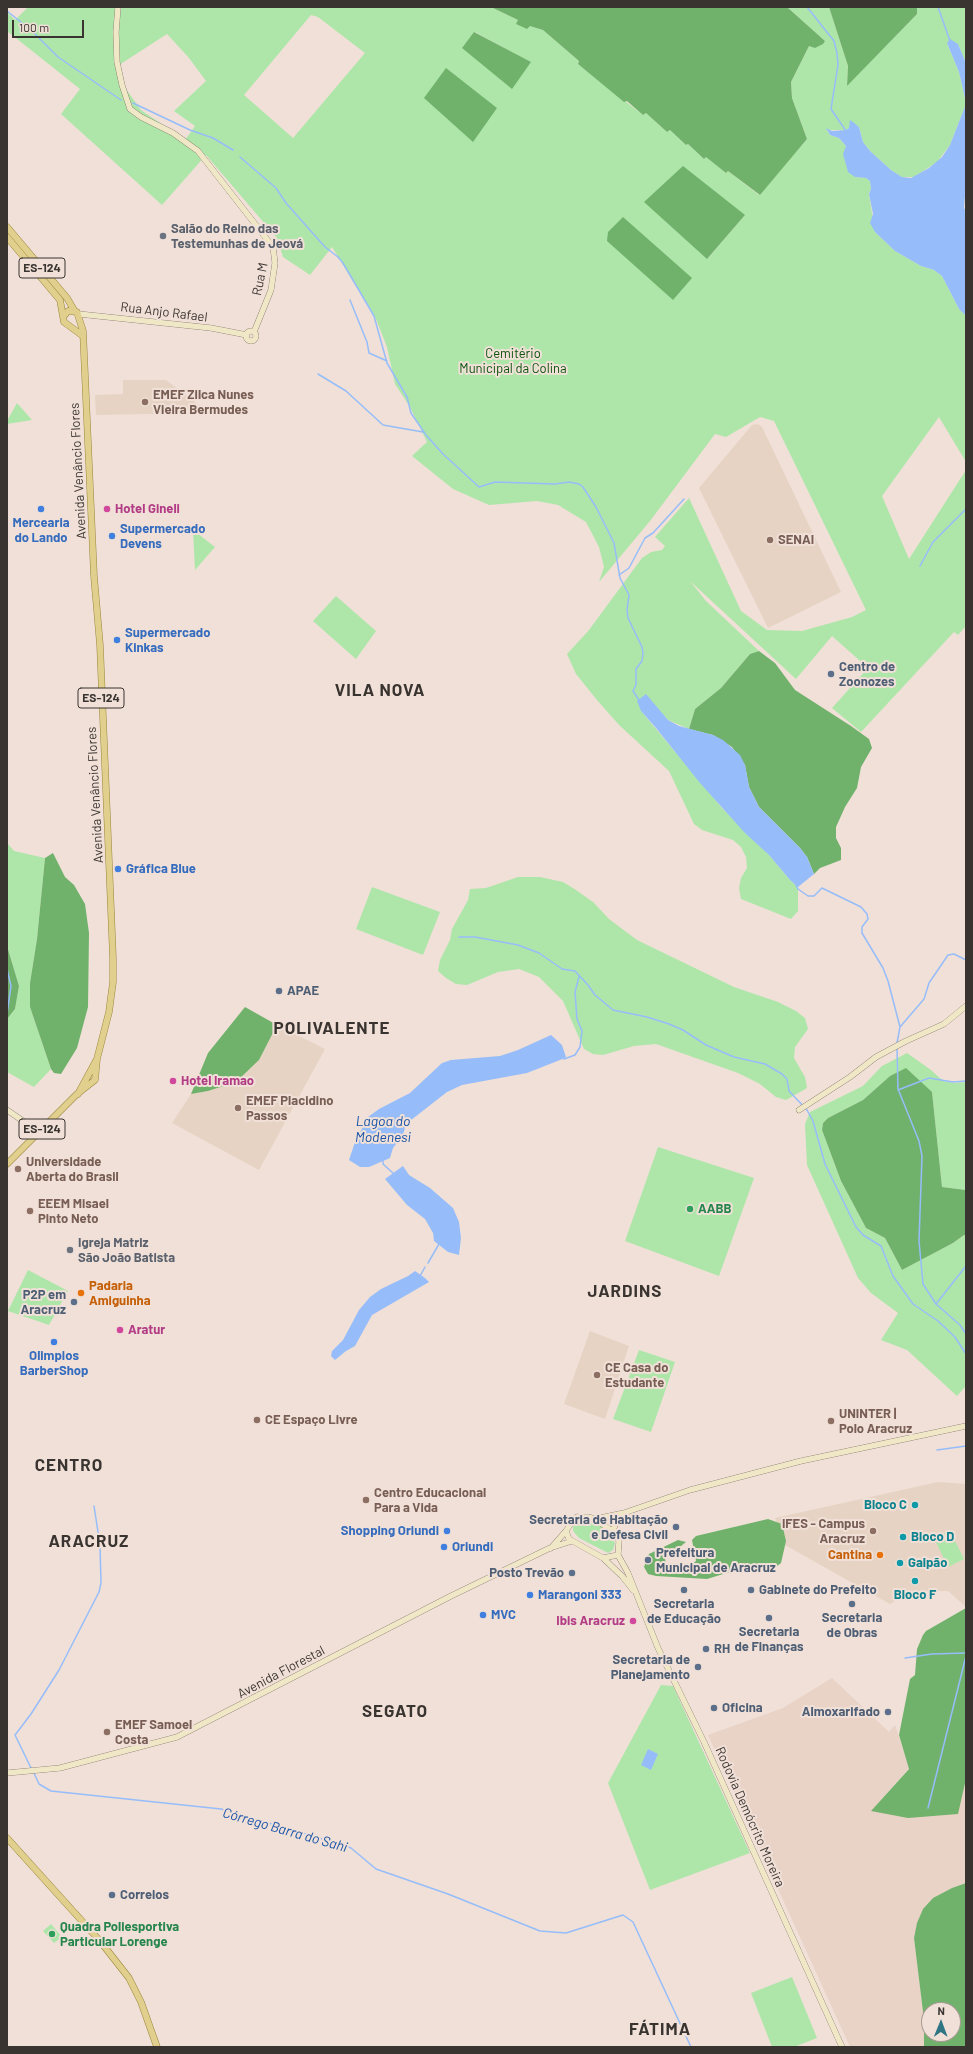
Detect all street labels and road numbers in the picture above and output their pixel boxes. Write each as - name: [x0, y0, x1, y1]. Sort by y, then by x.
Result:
- road number: ES-124: [19, 258, 65, 278]
- street label: Rua M: [249, 261, 271, 297]
- street label: Rua Anjo Rafael: [120, 299, 208, 325]
- street label: Avenida Venâncio Flores: [67, 402, 89, 540]
- road number: ES-124: [78, 688, 124, 708]
- street label: Avenida Venâncio Flores: [84, 726, 106, 864]
- road number: ES-124: [19, 1119, 65, 1139]
- street label: Avenida Florestal: [235, 1642, 327, 1702]
- street label: Rodovia Demócrito Moreira: [712, 1744, 788, 1890]

